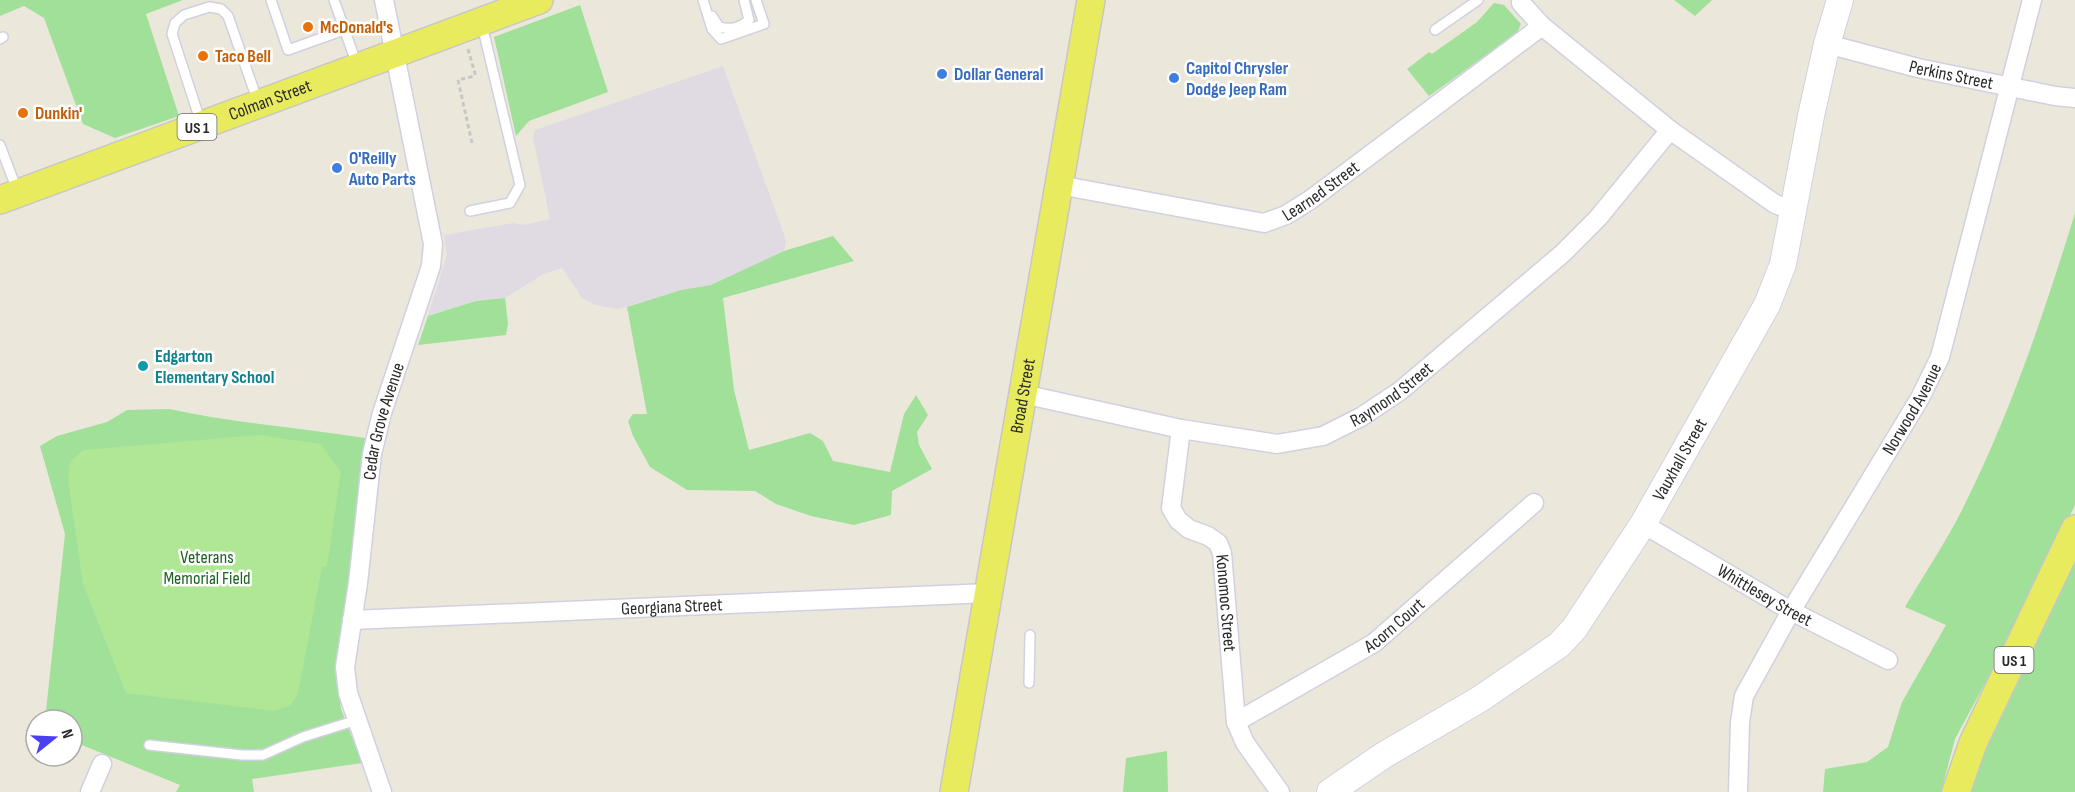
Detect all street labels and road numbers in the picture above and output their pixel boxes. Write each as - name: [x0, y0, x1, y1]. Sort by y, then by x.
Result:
- street label: Perkins Street: [1907, 56, 1996, 94]
- street label: Colman Street: [226, 75, 315, 125]
- road number: US 1: [178, 114, 216, 140]
- street label: Learned Street: [1279, 157, 1364, 226]
- street label: Broad Street: [1006, 356, 1040, 435]
- street label: Raymond Street: [1347, 358, 1438, 432]
- street label: Cedar Grove Avenue: [359, 360, 409, 481]
- street label: Norwood Avenue: [1878, 360, 1946, 459]
- street label: Vauxhall Street: [1648, 415, 1712, 505]
- street label: Konomoc Street: [1211, 553, 1240, 653]
- street label: Whittlesey Street: [1713, 560, 1816, 631]
- street label: Acorn Court: [1360, 593, 1429, 658]
- street label: Georgiana Street: [621, 594, 723, 620]
- road number: US 1: [1994, 647, 2034, 673]

